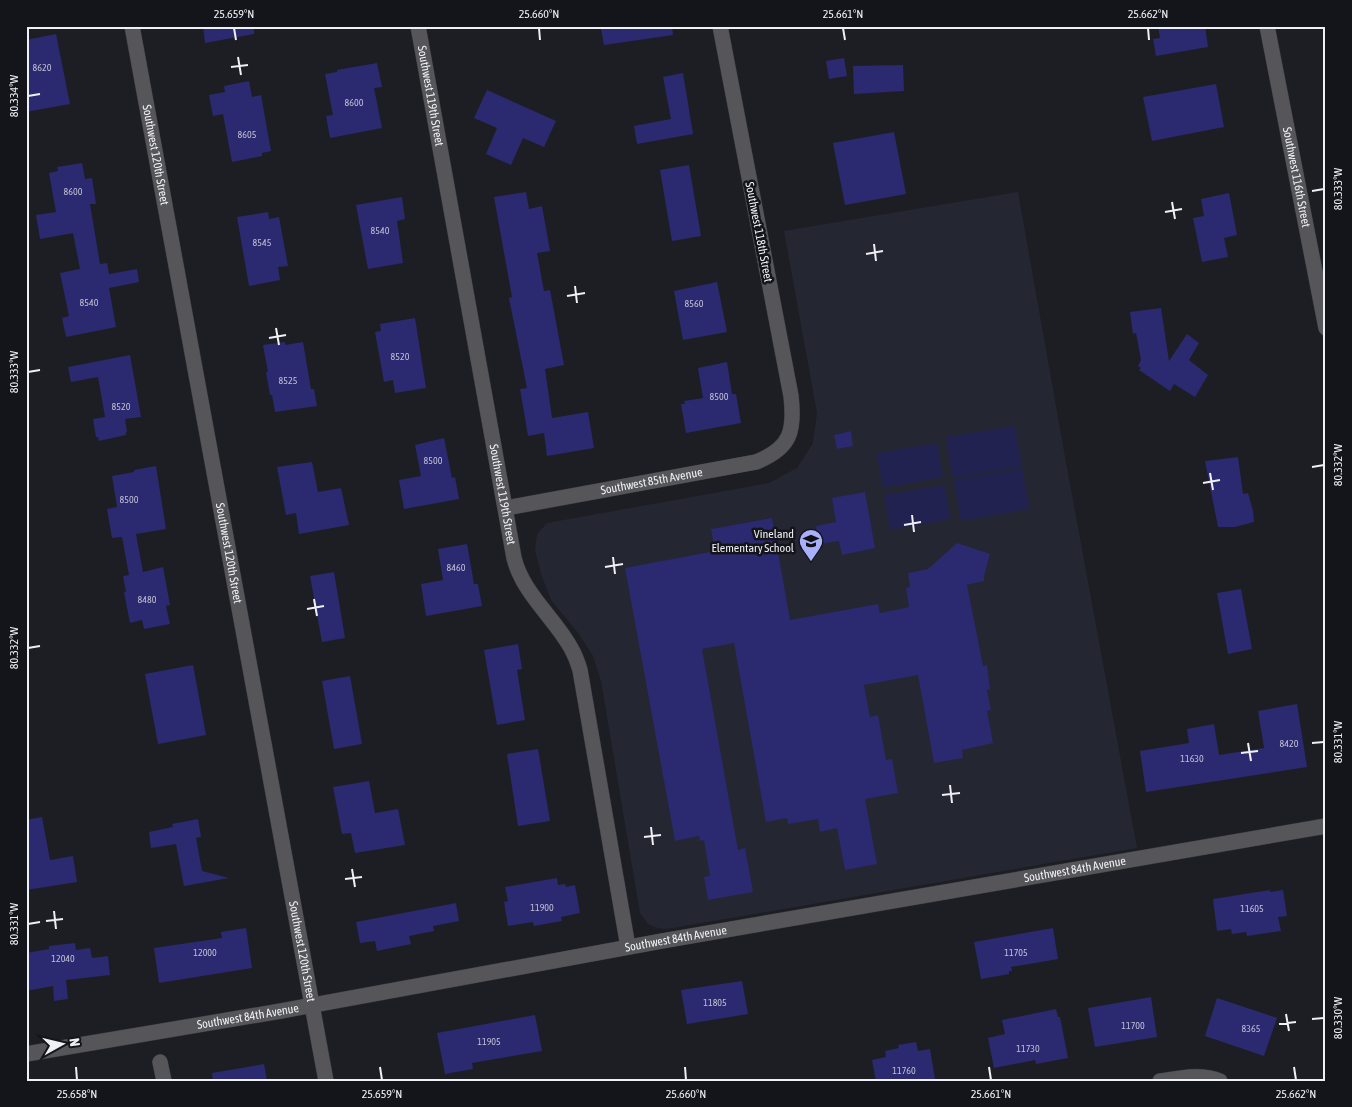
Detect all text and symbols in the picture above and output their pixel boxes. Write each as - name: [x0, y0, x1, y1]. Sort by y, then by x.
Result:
- text: 25.659°N: [214, 7, 254, 21]
- text: 25.660°N: [519, 7, 559, 21]
- text: 25.661°N: [823, 7, 863, 21]
- text: 25.662°N: [1128, 7, 1168, 21]
- street label: Southwest 119th Street: [415, 44, 447, 148]
- house number: 8620: [33, 62, 52, 73]
- text: 80.334°W: [7, 75, 21, 117]
- house number: 8600: [345, 97, 364, 108]
- street label: Southwest 120th Street: [140, 103, 172, 207]
- street label: Southwest 116th Street: [1280, 126, 1313, 229]
- house number: 8605: [238, 129, 257, 140]
- text: 80.333°W: [1331, 168, 1345, 210]
- street label: Southwest 118th Street: [742, 181, 776, 284]
- house number: 8600: [64, 186, 83, 197]
- house number: 8540: [371, 225, 390, 236]
- house number: 8545: [253, 237, 272, 248]
- house number: 8540: [80, 297, 99, 308]
- house number: 8560: [685, 298, 704, 309]
- text: 80.333°W: [7, 351, 21, 393]
- house number: 8520: [391, 351, 410, 362]
- house number: 8525: [279, 375, 298, 386]
- house number: 8500: [710, 391, 729, 402]
- house number: 8520: [112, 401, 131, 412]
- street label: Southwest 119th Street: [487, 443, 519, 546]
- text: 80.332°W: [1331, 444, 1345, 486]
- house number: 8500: [424, 455, 443, 466]
- street label: Southwest 85th Avenue: [600, 465, 704, 497]
- house number: 8500: [120, 494, 139, 505]
- street label: Southwest 120th Street: [213, 502, 245, 605]
- place label: Vineland Elementary School: [712, 527, 795, 555]
- school or university icon: Vineland Elementary School: [798, 528, 824, 562]
- house number: 8460: [447, 562, 466, 573]
- house number: 8480: [138, 594, 157, 605]
- text: 80.332°W: [7, 627, 21, 669]
- text: 80.331°W: [1331, 721, 1345, 763]
- house number: 8420: [1280, 738, 1299, 749]
- house number: 11630: [1180, 753, 1204, 764]
- street label: Southwest 84th Avenue: [1023, 854, 1127, 885]
- street label: Southwest 120th Street: [286, 900, 318, 1003]
- house number: 11900: [530, 902, 554, 913]
- text: 80.331°W: [7, 903, 21, 945]
- house number: 11605: [1240, 903, 1264, 914]
- street label: Southwest 84th Avenue: [624, 923, 728, 955]
- house number: 12000: [193, 947, 217, 958]
- house number: 11705: [1004, 947, 1028, 958]
- house number: 12040: [51, 953, 75, 964]
- house number: 11805: [703, 997, 727, 1008]
- text: 80.330°W: [1331, 997, 1345, 1039]
- street label: Southwest 84th Avenue: [196, 1001, 300, 1032]
- north arrow: [38, 1020, 88, 1070]
- house number: 11700: [1121, 1020, 1145, 1031]
- house number: 8365: [1242, 1023, 1261, 1034]
- house number: 11905: [477, 1036, 501, 1047]
- text: N: [66, 1037, 83, 1047]
- house number: 11730: [1016, 1043, 1040, 1054]
- house number: 11760: [892, 1065, 916, 1076]
- text: 25.658°N: [57, 1087, 97, 1101]
- text: 25.659°N: [362, 1087, 402, 1101]
- text: 25.660°N: [666, 1087, 706, 1101]
- text: 25.661°N: [971, 1087, 1011, 1101]
- text: 25.662°N: [1276, 1087, 1316, 1101]

